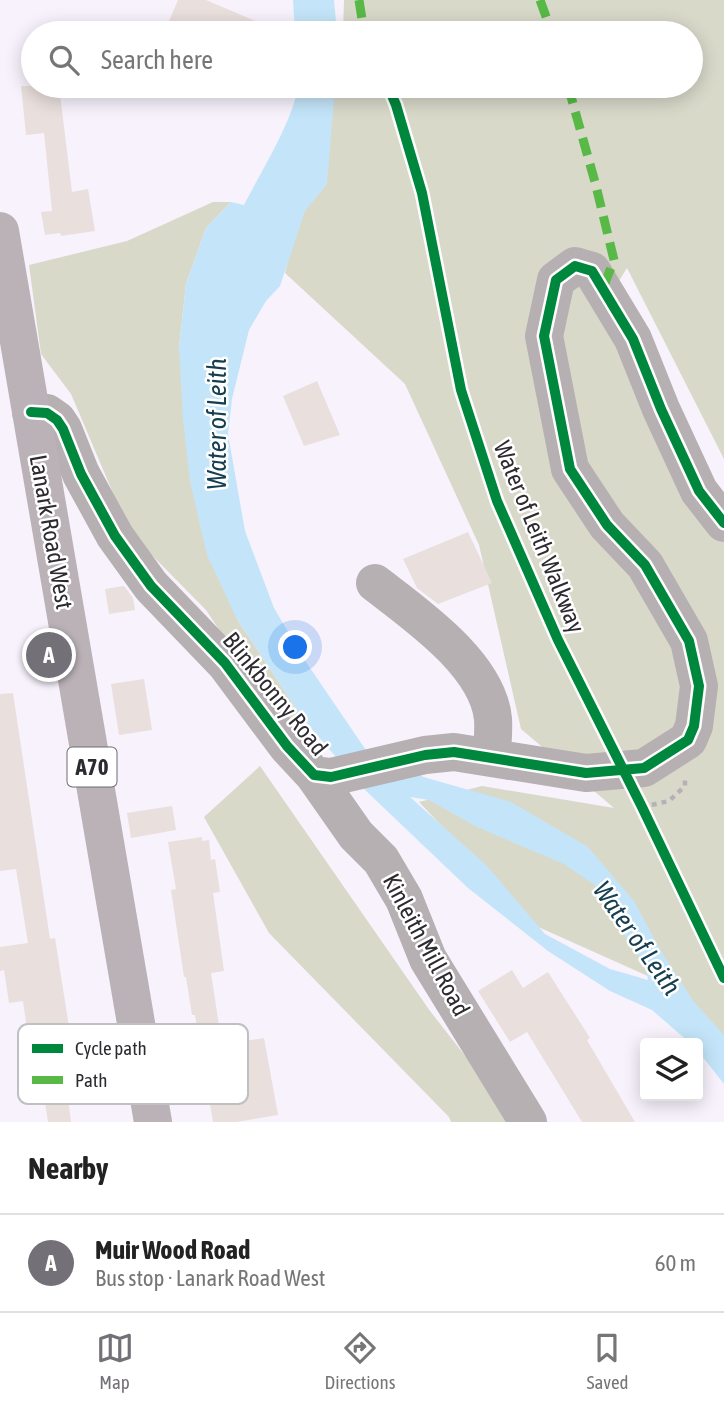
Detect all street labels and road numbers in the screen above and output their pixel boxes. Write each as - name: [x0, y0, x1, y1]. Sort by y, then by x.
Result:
- street label: Water of Leith Walkway: [489, 437, 590, 637]
- street label: Lanark Road West: [25, 453, 78, 611]
- street label: Blinkbonny Road: [218, 627, 333, 761]
- road number: A70: [68, 748, 116, 786]
- street label: Kinleith Mill Road: [378, 869, 475, 1020]

